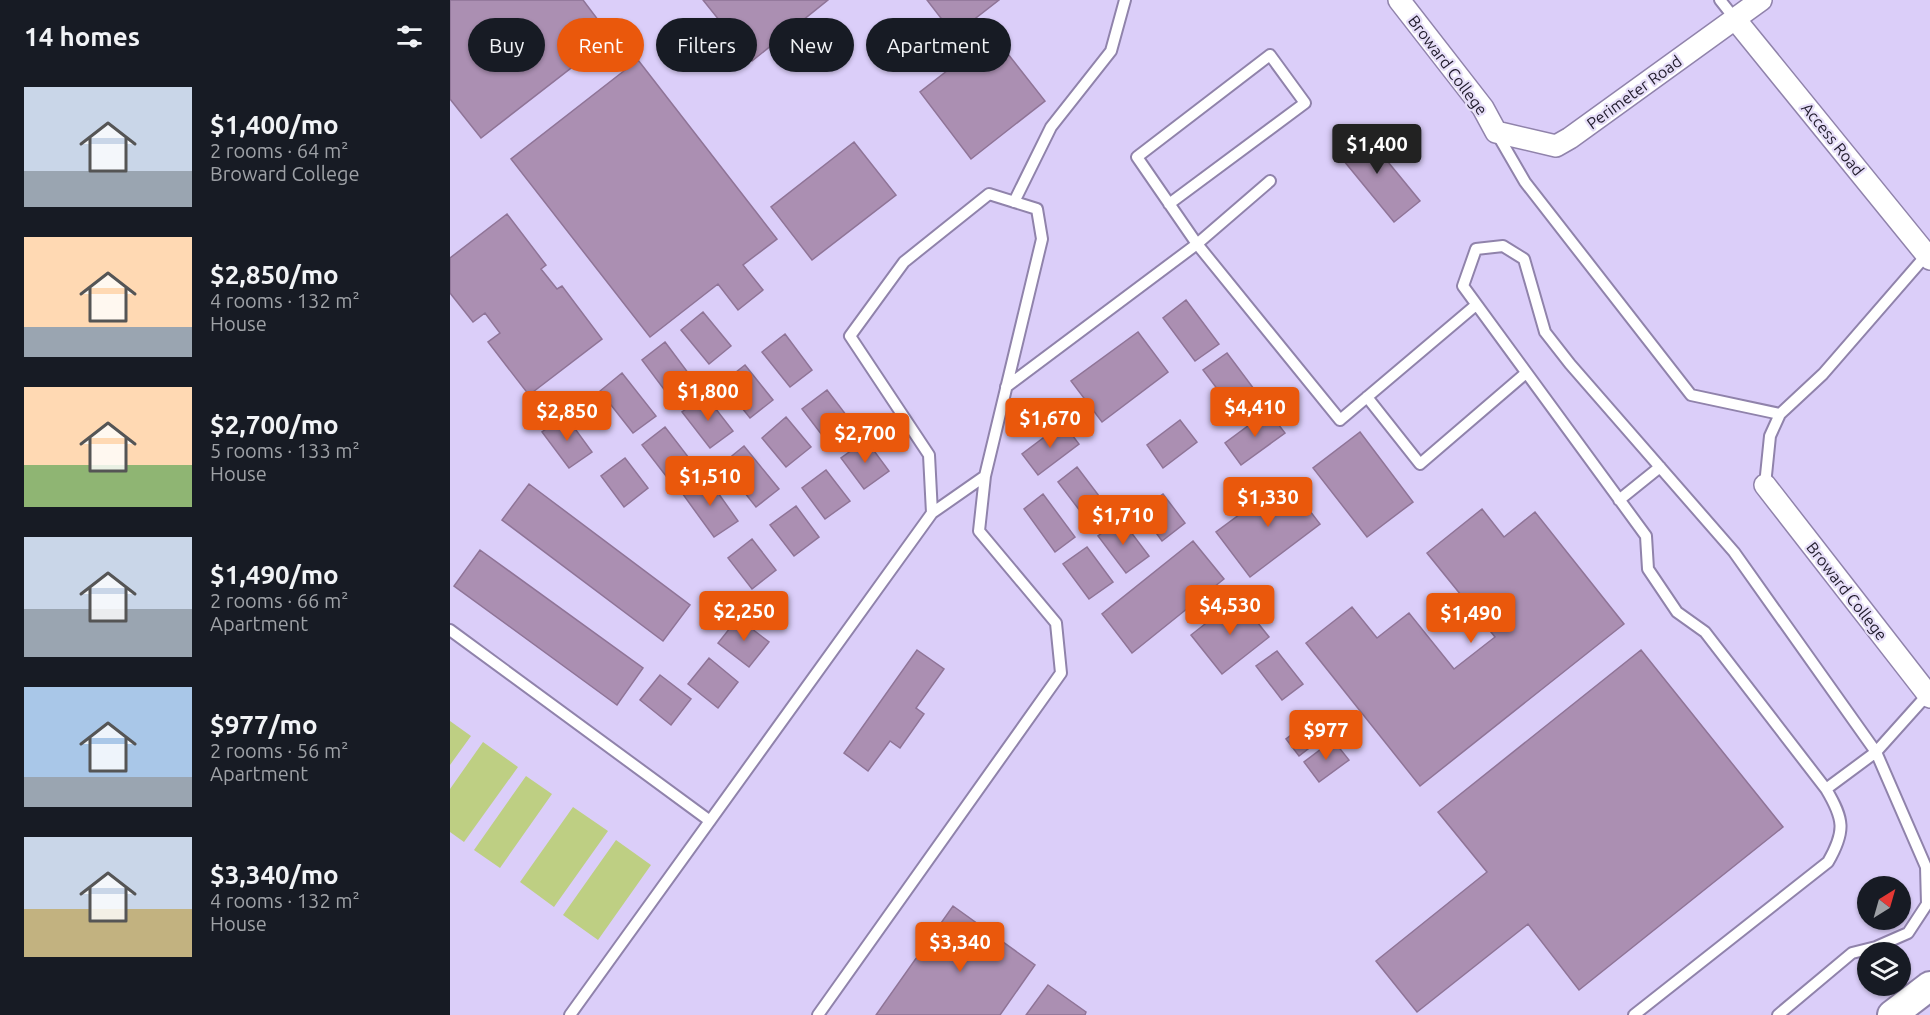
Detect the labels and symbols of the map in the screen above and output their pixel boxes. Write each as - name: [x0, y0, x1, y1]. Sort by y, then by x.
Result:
- street label: Broward College: [1405, 12, 1491, 118]
- street label: Perimeter Road: [1583, 52, 1685, 132]
- street label: Access Road: [1798, 99, 1868, 179]
- pin: $1,400: [1328, 124, 1426, 175]
- pin: $1,800: [659, 371, 757, 422]
- pin: $4,410: [1206, 387, 1304, 438]
- pin: $2,850: [518, 391, 616, 442]
- pin: $1,670: [1001, 398, 1099, 449]
- pin: $2,700: [816, 413, 914, 464]
- pin: $1,510: [661, 456, 759, 507]
- pin: $1,330: [1219, 477, 1317, 528]
- pin: $1,710: [1074, 495, 1172, 546]
- street label: Broward College: [1803, 538, 1891, 644]
- pin: $4,530: [1181, 585, 1279, 636]
- pin: $2,250: [695, 591, 793, 642]
- pin: $1,490: [1422, 593, 1520, 644]
- pin: $977: [1290, 710, 1362, 761]
- north arrow: [1857, 876, 1911, 930]
- pin: $3,340: [911, 922, 1009, 973]

